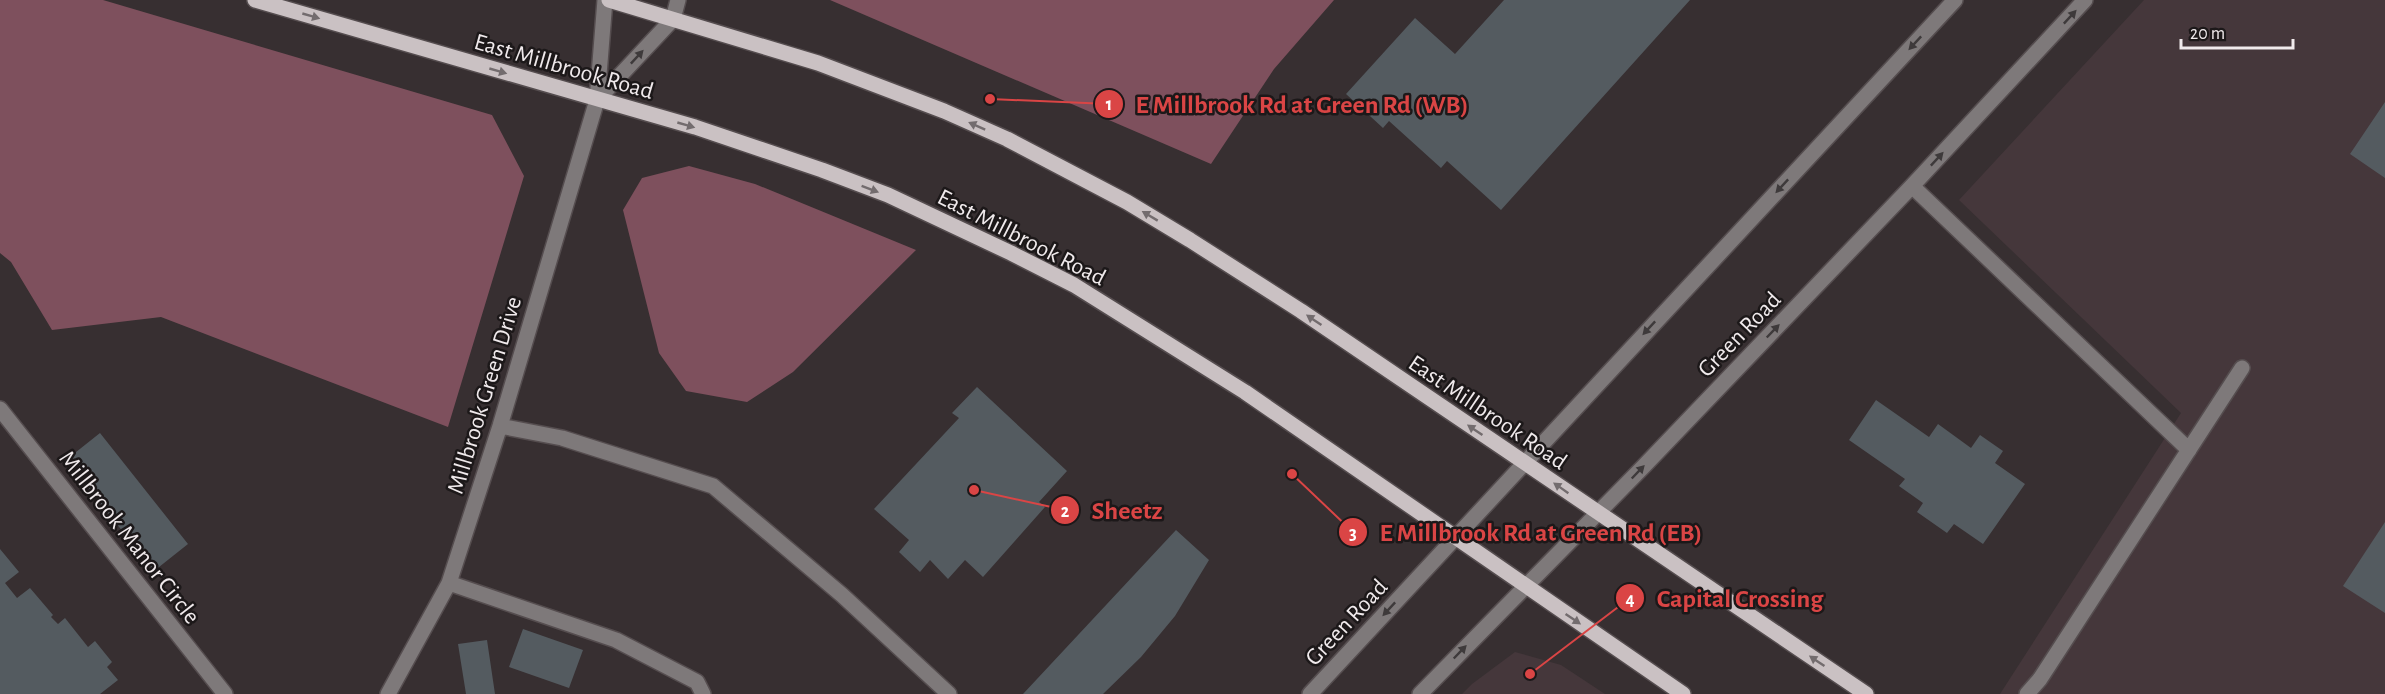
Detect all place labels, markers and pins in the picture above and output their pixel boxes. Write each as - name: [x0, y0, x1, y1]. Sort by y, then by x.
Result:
- callout: E Millbrook Rd at Green Rd (WB): [1094, 82, 1480, 126]
- callout: Sheetz: [1050, 488, 1175, 532]
- callout: E Millbrook Rd at Green Rd (EB): [1338, 510, 1714, 554]
- callout: Capital Crossing: [1615, 576, 1835, 620]

